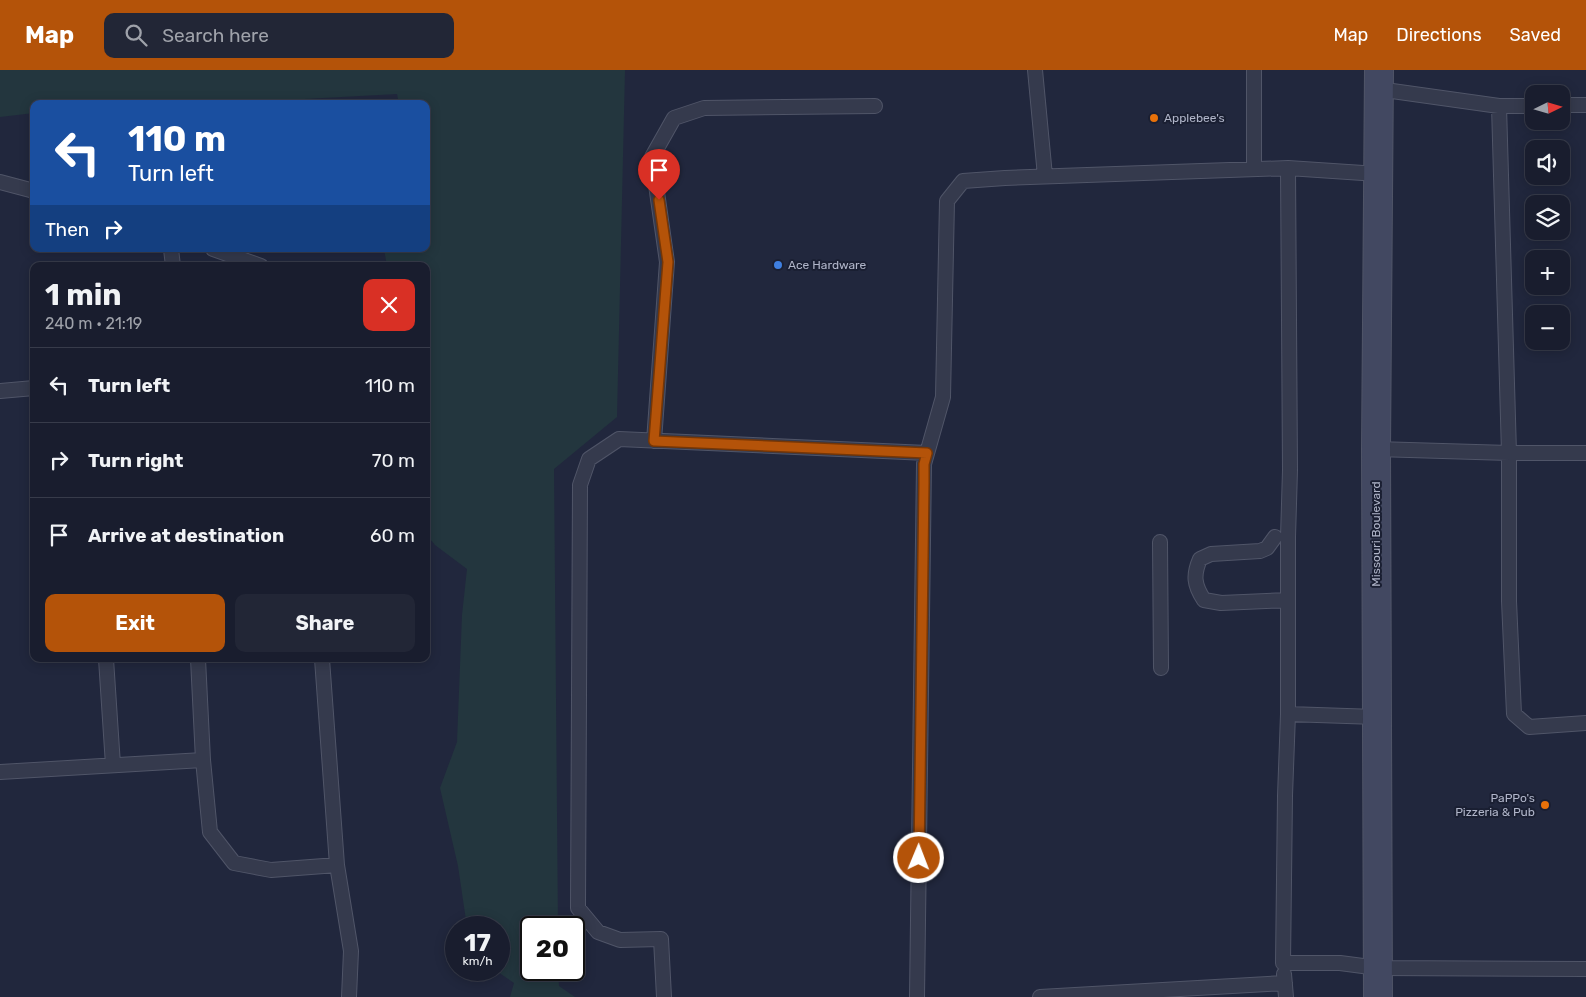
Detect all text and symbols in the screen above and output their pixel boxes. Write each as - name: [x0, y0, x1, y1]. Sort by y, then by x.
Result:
- search box: [104, 13, 454, 58]
- text: Map: [25, 21, 74, 49]
- icon: search: [122, 21, 150, 49]
- text: Search here: [162, 24, 269, 47]
- text: Map: [1333, 24, 1368, 46]
- text: Directions: [1396, 24, 1482, 46]
- text: Saved: [1510, 24, 1561, 46]
- north arrow: [1525, 85, 1570, 130]
- map controls: [1525, 85, 1570, 350]
- place label: Applebee's: [1164, 111, 1225, 125]
- marker: Applebee's: [1148, 112, 1160, 124]
- text: 110 m: [128, 118, 226, 160]
- icon: left: [45, 120, 110, 185]
- button: sound: [1525, 140, 1570, 185]
- pin: [638, 149, 680, 200]
- icon: arrive: [645, 156, 673, 184]
- text: Turn left: [128, 160, 214, 187]
- button: layers: [1525, 195, 1570, 240]
- icon: right: [99, 215, 127, 243]
- text: Then: [45, 218, 89, 241]
- button: +: [1525, 250, 1570, 295]
- place label: Ace Hardware: [788, 258, 867, 272]
- marker: Ace Hardware: [772, 259, 784, 271]
- text: 1 min: [45, 277, 122, 313]
- button: close: [363, 279, 415, 331]
- button: −: [1525, 305, 1570, 350]
- text: 240 m · 21:19: [45, 314, 142, 333]
- icon: left: [45, 371, 73, 399]
- text: Turn left: [88, 374, 170, 397]
- text: 110 m: [365, 374, 415, 397]
- icon: right: [45, 446, 73, 474]
- text: Turn right: [88, 449, 183, 472]
- text: 70 m: [372, 449, 415, 472]
- street label: Missouri Boulevard: [1369, 481, 1383, 587]
- icon: arrive: [45, 521, 73, 549]
- text: Arrive at destination: [88, 524, 284, 547]
- text: 60 m: [370, 524, 415, 547]
- button: Exit: [45, 594, 225, 652]
- button: Share: [235, 594, 415, 652]
- place label: PaPPo's Pizzeria & Pub: [1455, 791, 1535, 819]
- marker: PaPPo's Pizzeria & Pub: [1539, 799, 1551, 811]
- position arrow: [892, 831, 944, 883]
- speed limit sign: 20: [520, 916, 585, 981]
- text: 17: [464, 928, 491, 957]
- text: km/h: [463, 954, 492, 968]

